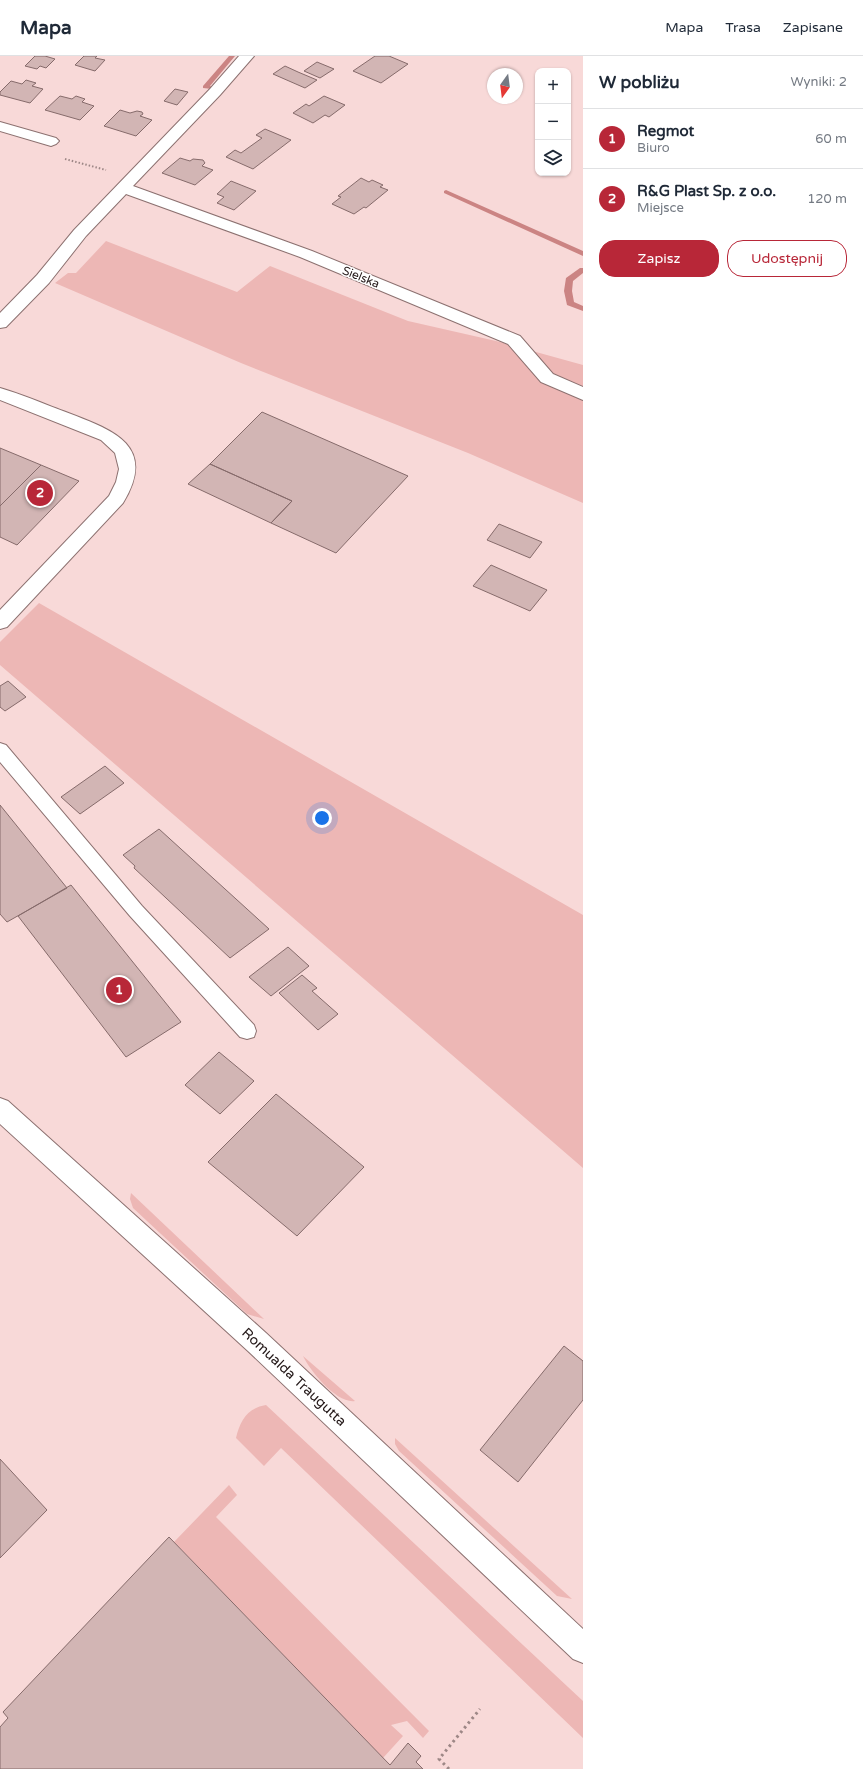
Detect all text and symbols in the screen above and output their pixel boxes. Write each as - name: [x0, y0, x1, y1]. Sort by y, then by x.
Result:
- text: Mapa: [20, 17, 72, 39]
- text: Mapa: [665, 19, 703, 36]
- text: Trasa: [725, 19, 761, 36]
- text: Zapisane: [783, 19, 843, 36]
- north arrow: [487, 68, 523, 104]
- map controls: [535, 68, 571, 176]
- button: +: [535, 68, 571, 104]
- text: W pobliżu: [599, 72, 680, 93]
- text: Wyniki: 2: [791, 74, 847, 90]
- button: −: [535, 104, 571, 140]
- text: Regmot: [637, 122, 694, 140]
- text: 1: [608, 131, 616, 147]
- text: 60 m: [815, 131, 847, 147]
- button: layers: [535, 140, 571, 176]
- text: Biuro: [637, 140, 670, 156]
- text: R&G Plast Sp. z o.o.: [637, 182, 776, 200]
- text: 2: [608, 191, 616, 207]
- text: 120 m: [807, 191, 847, 207]
- text: Miejsce: [637, 200, 684, 216]
- button: Zapisz: [599, 240, 719, 277]
- button: Udostępnij: [727, 240, 847, 277]
- street label: Sielska: [340, 263, 382, 291]
- pin: 2: [27, 478, 53, 508]
- your location: [312, 808, 332, 828]
- pin: 1: [106, 975, 132, 1005]
- street label: Romualda Traugutta: [238, 1324, 350, 1430]

